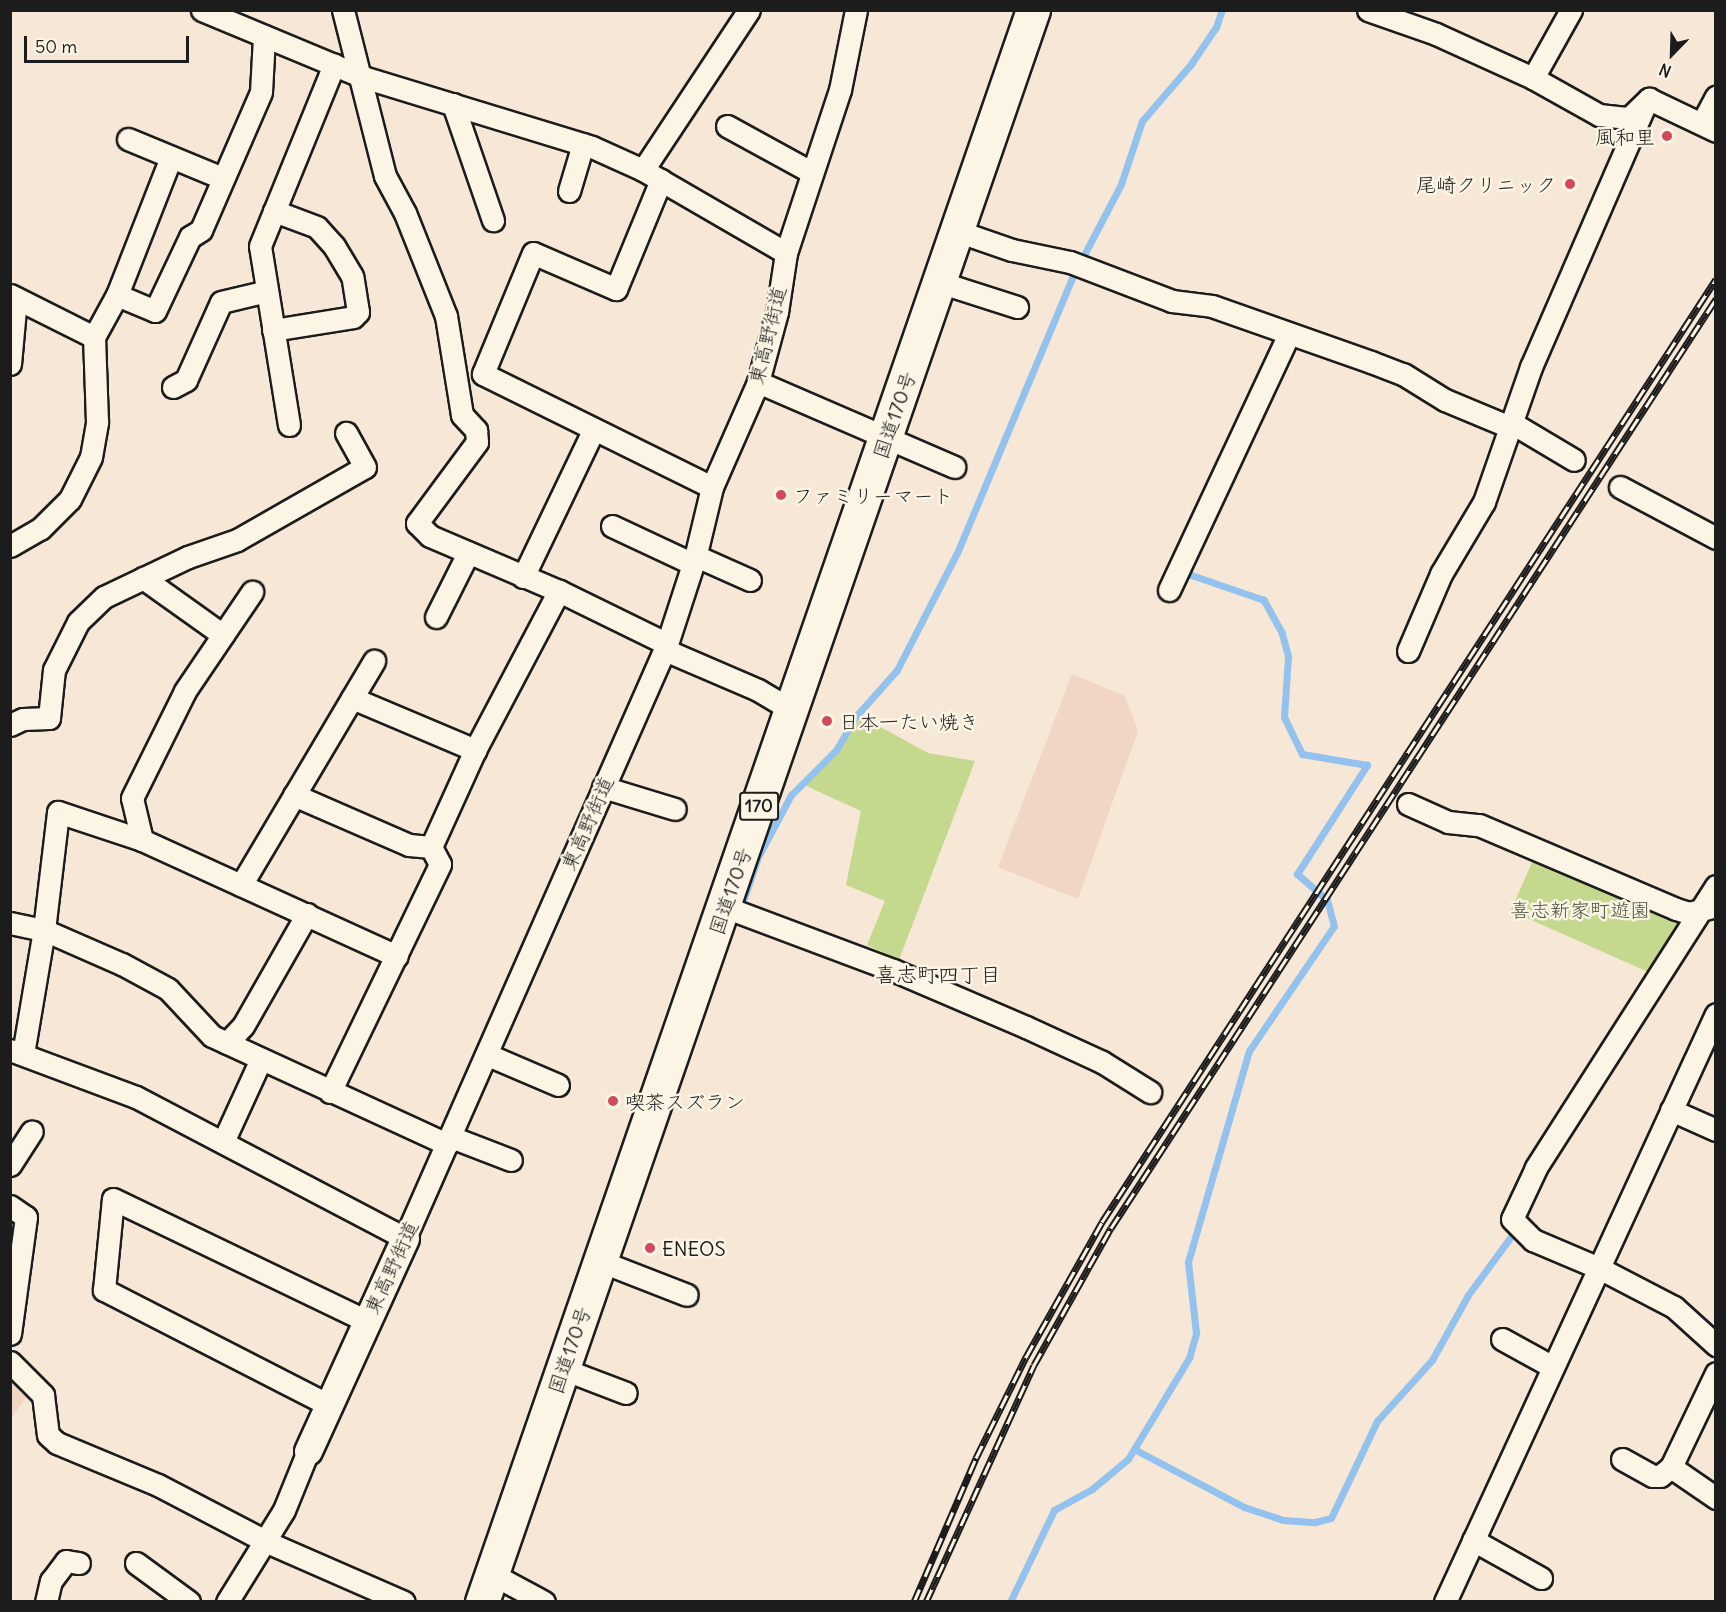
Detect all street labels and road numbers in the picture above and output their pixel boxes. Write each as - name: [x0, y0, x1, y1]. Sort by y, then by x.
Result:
- street label: 東高野街道: [743, 284, 791, 386]
- street label: 国道170号: [868, 368, 920, 462]
- street label: 東高野街道: [556, 772, 618, 874]
- road number: 170: [738, 791, 780, 821]
- street label: 国道170号: [704, 844, 756, 938]
- street label: 東高野街道: [359, 1217, 423, 1317]
- street label: 国道170号: [543, 1303, 595, 1397]

